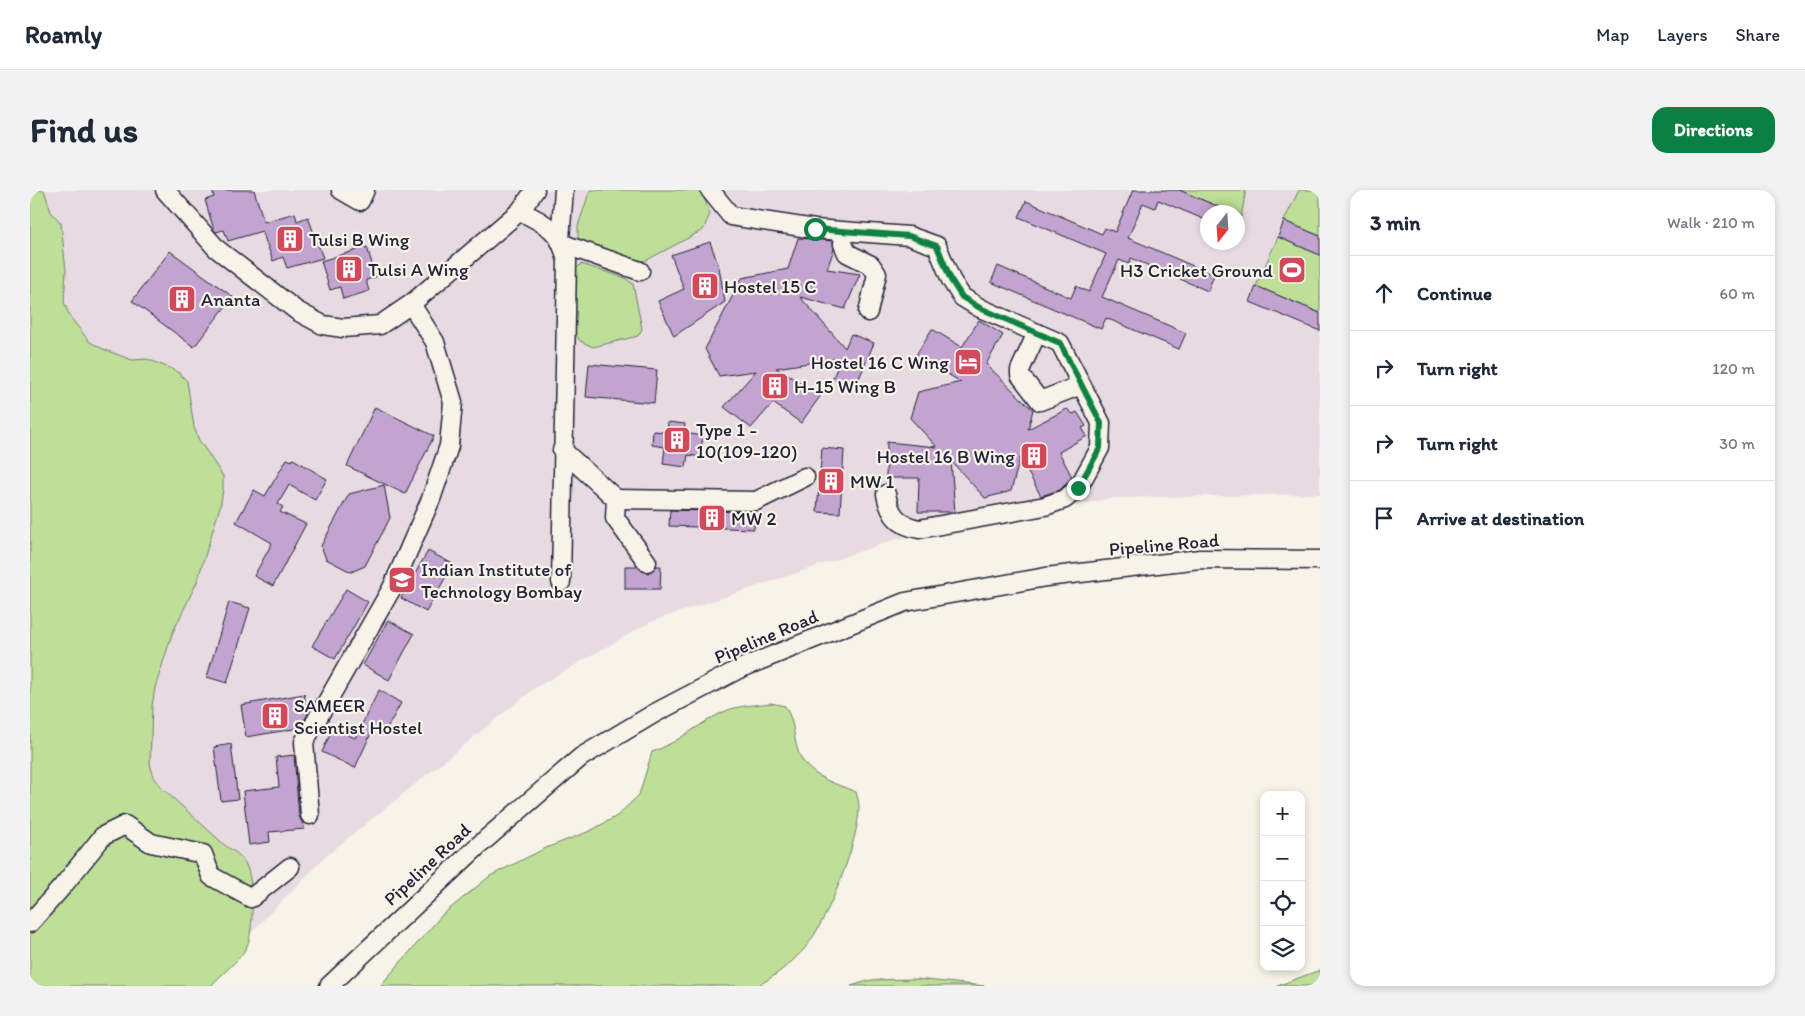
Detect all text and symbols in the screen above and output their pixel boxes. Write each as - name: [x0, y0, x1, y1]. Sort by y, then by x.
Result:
- text: Roamly: [25, 20, 102, 49]
- text: Map: [1596, 24, 1629, 46]
- text: Layers: [1657, 24, 1707, 46]
- text: Share: [1735, 24, 1780, 46]
- button: Directions: [1652, 107, 1775, 153]
- text: Find us: [30, 109, 138, 151]
- north arrow: [1200, 205, 1245, 250]
- text: 3 min: [1370, 210, 1420, 235]
- text: Walk · 210 m: [1667, 213, 1755, 232]
- route start: [804, 218, 827, 241]
- building icon: Tulsi B Wing: [275, 224, 305, 254]
- place label: Tulsi B Wing: [309, 228, 410, 251]
- building icon: Tulsi A Wing: [334, 254, 364, 284]
- sports icon: H3 Cricket Ground: [1277, 255, 1307, 285]
- place label: Tulsi A Wing: [368, 258, 469, 281]
- place label: H3 Cricket Ground: [1120, 259, 1274, 282]
- building icon: Hostel 15 C: [690, 271, 720, 301]
- place label: Hostel 15 C: [724, 275, 816, 298]
- icon: ahead: [1370, 279, 1398, 307]
- text: Continue: [1417, 282, 1492, 305]
- building icon: Ananta: [167, 284, 197, 314]
- text: 60 m: [1720, 284, 1755, 303]
- place label: Ananta: [201, 288, 260, 311]
- hotel icon: Hostel 16 C Wing: [953, 347, 983, 377]
- place label: Hostel 16 C Wing: [811, 351, 949, 374]
- icon: right: [1370, 354, 1398, 382]
- text: Turn right: [1417, 357, 1498, 380]
- text: 120 m: [1712, 359, 1755, 378]
- building icon: H-15 Wing B: [760, 371, 790, 401]
- place label: H-15 Wing B: [794, 375, 896, 398]
- place label: Type 1 - 10(109-120): [696, 418, 798, 463]
- building icon: Type 1 - 10(109-120): [662, 425, 692, 455]
- icon: right: [1370, 429, 1398, 457]
- text: Turn right: [1417, 432, 1498, 455]
- text: 30 m: [1719, 434, 1755, 453]
- building icon: Hostel 16 B Wing: [1019, 441, 1049, 471]
- place label: Hostel 16 B Wing: [877, 445, 1015, 468]
- building icon: MW 1: [816, 466, 846, 496]
- place label: MW 1: [850, 470, 894, 493]
- route end: [1067, 477, 1090, 500]
- building icon: MW 2: [697, 503, 727, 533]
- icon: arrive: [1370, 504, 1398, 532]
- place label: MW 2: [731, 507, 776, 530]
- text: Arrive at destination: [1417, 507, 1584, 530]
- street label: Pipeline Road: [1108, 528, 1221, 561]
- place label: Indian Institute of Technology Bombay: [421, 558, 582, 603]
- school or university icon: Indian Institute of Technology Bombay: [387, 565, 417, 595]
- street label: Pipeline Road: [711, 604, 822, 669]
- place label: SAMEER Scientist Hostel: [294, 694, 423, 739]
- building icon: SAMEER Scientist Hostel: [260, 701, 290, 731]
- map controls: [1260, 791, 1305, 971]
- button: +: [1260, 791, 1305, 836]
- street label: Pipeline Road: [379, 818, 476, 910]
- button: −: [1260, 836, 1305, 881]
- button: locate: [1260, 881, 1305, 926]
- button: layers: [1260, 926, 1305, 971]

